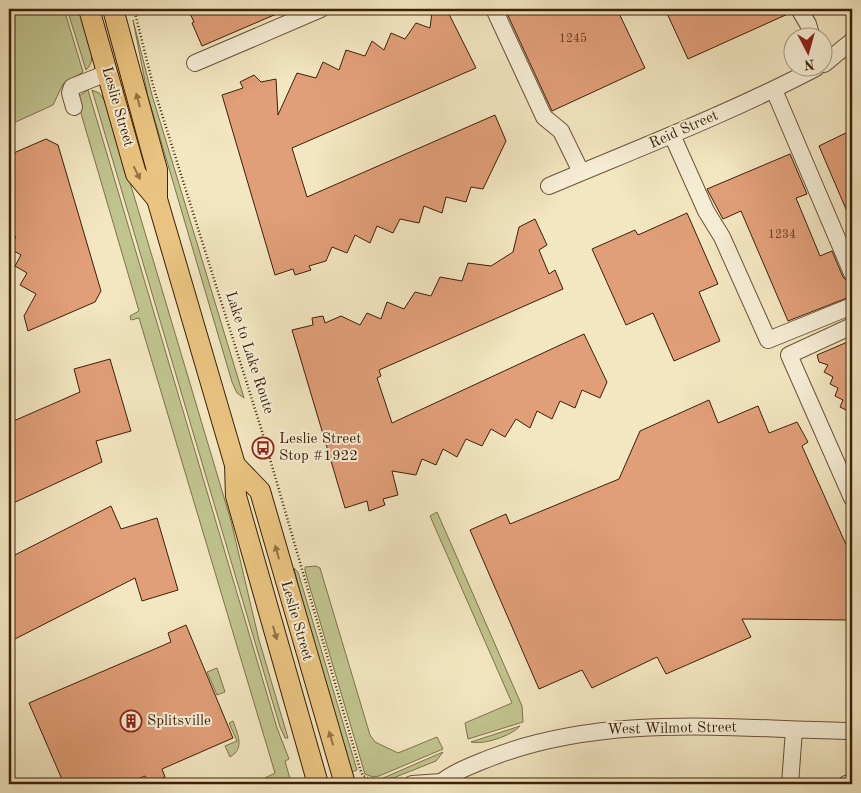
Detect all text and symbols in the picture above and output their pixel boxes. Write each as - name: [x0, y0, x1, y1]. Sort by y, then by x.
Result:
- north arrow: [784, 28, 834, 78]
- house number: 1245: [559, 32, 587, 45]
- text: N: [803, 56, 815, 71]
- street label: Leslie Street: [98, 65, 136, 149]
- one-way arrow: [134, 93, 142, 108]
- street label: Reid Street: [647, 108, 721, 152]
- one-way arrow: [133, 165, 141, 180]
- house number: 1234: [768, 229, 796, 241]
- street label: Lake to Lake Route: [222, 290, 276, 416]
- place label: Leslie Street Stop #1922: [279, 432, 361, 464]
- bus stop icon: Leslie Street Stop #1922: [251, 436, 275, 460]
- one-way arrow: [272, 544, 280, 559]
- street label: Leslie Street: [277, 579, 315, 663]
- one-way arrow: [272, 625, 280, 640]
- building icon: Splitsville: [119, 709, 143, 733]
- place label: Splitsville: [147, 714, 211, 729]
- street label: West Wilmot Street: [607, 720, 737, 738]
- one-way arrow: [327, 730, 334, 745]

